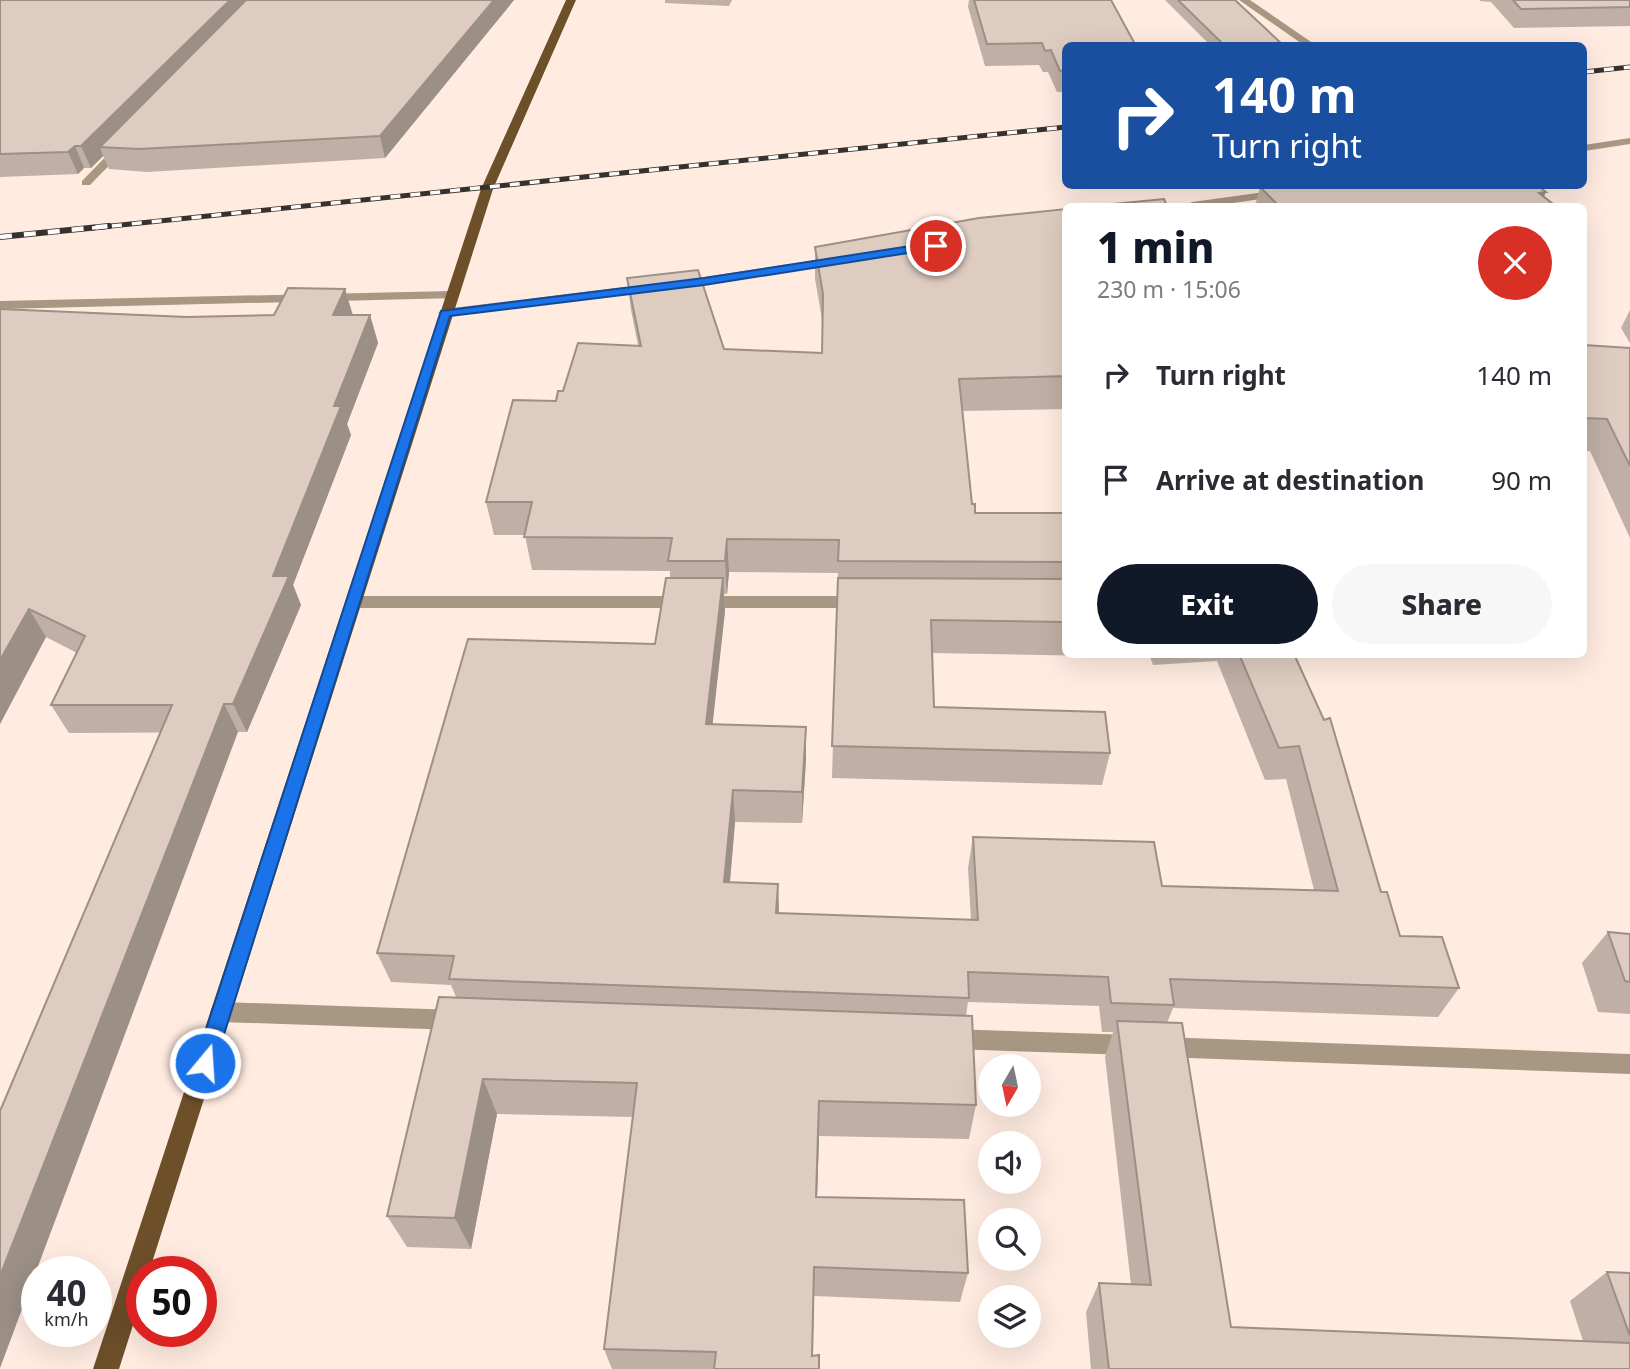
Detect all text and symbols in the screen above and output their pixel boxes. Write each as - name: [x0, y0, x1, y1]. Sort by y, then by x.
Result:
- text: 140 m: [1212, 61, 1357, 127]
- icon: right: [1097, 70, 1188, 161]
- text: Turn right: [1212, 124, 1362, 167]
- pin: [906, 216, 966, 276]
- text: 1 min: [1097, 218, 1214, 275]
- button: close: [1478, 226, 1552, 300]
- icon: arrive: [917, 227, 955, 265]
- text: 230 m · 15:06: [1097, 273, 1241, 305]
- icon: right: [1097, 356, 1135, 394]
- text: Turn right: [1156, 357, 1286, 393]
- text: 140 m: [1476, 357, 1552, 393]
- icon: arrive: [1097, 461, 1135, 499]
- text: Arrive at destination: [1156, 462, 1425, 498]
- text: 90 m: [1491, 462, 1552, 498]
- button: Exit: [1097, 564, 1318, 644]
- button: Share: [1332, 564, 1552, 644]
- position arrow: [168, 1026, 242, 1100]
- north arrow: [978, 1054, 1041, 1116]
- map controls: [978, 1054, 1041, 1348]
- button: sound: [978, 1131, 1041, 1194]
- button: search: [978, 1208, 1041, 1271]
- speed limit sign: 50: [126, 1256, 217, 1347]
- text: 40: [46, 1269, 87, 1316]
- button: layers: [978, 1285, 1041, 1348]
- text: km/h: [44, 1307, 89, 1331]

